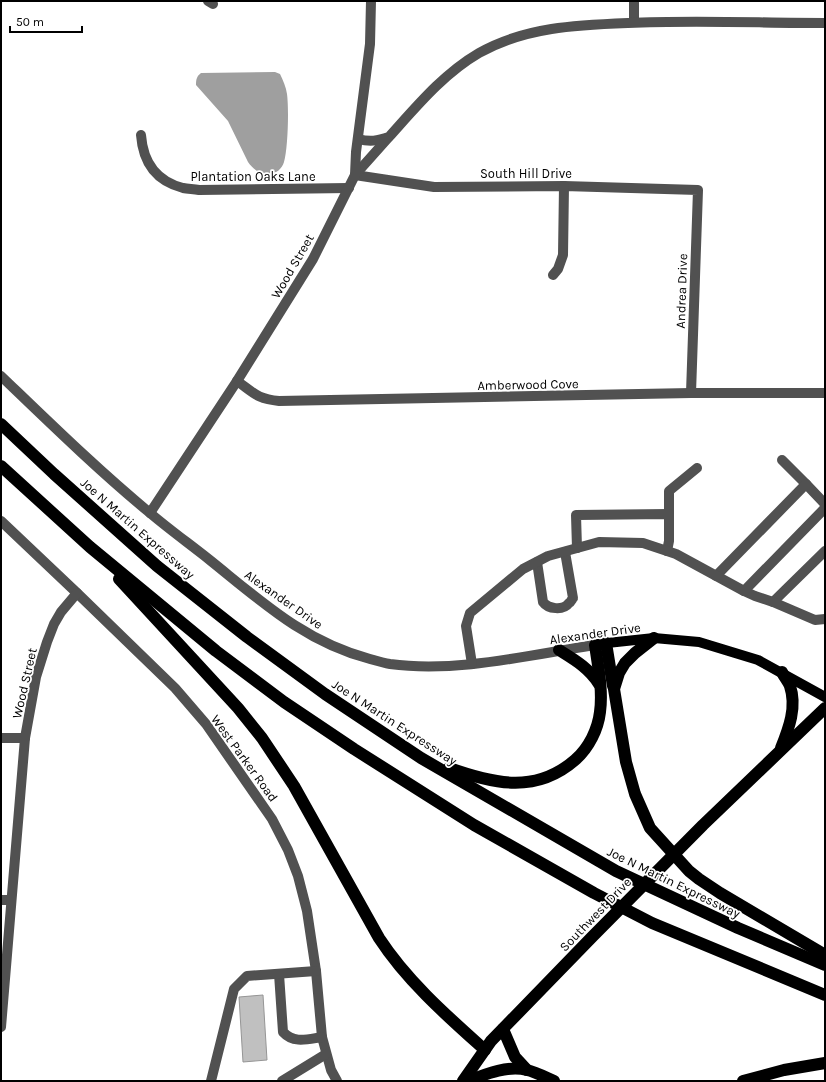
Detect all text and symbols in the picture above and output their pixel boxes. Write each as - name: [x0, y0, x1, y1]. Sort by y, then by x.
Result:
- scale bar: [10, 8, 82, 34]
- text: 50 m: [16, 15, 44, 29]
- street label: South Hill Drive: [480, 166, 572, 181]
- street label: Plantation Oaks Lane: [190, 169, 316, 184]
- street label: Wood Street: [268, 231, 317, 301]
- street label: Andrea Drive: [673, 253, 690, 329]
- street label: Amberwood Cove: [477, 376, 579, 393]
- street label: Joe N Martin Expressway: [78, 475, 198, 582]
- street label: Alexander Drive: [242, 567, 326, 632]
- street label: Alexander Drive: [548, 620, 642, 647]
- street label: Wood Street: [9, 646, 40, 720]
- street label: Joe N Martin Expressway: [329, 676, 460, 768]
- street label: West Parker Road: [208, 712, 281, 805]
- street label: Joe N Martin Expressway: [605, 844, 743, 921]
- street label: Southwest Drive: [556, 874, 635, 954]

